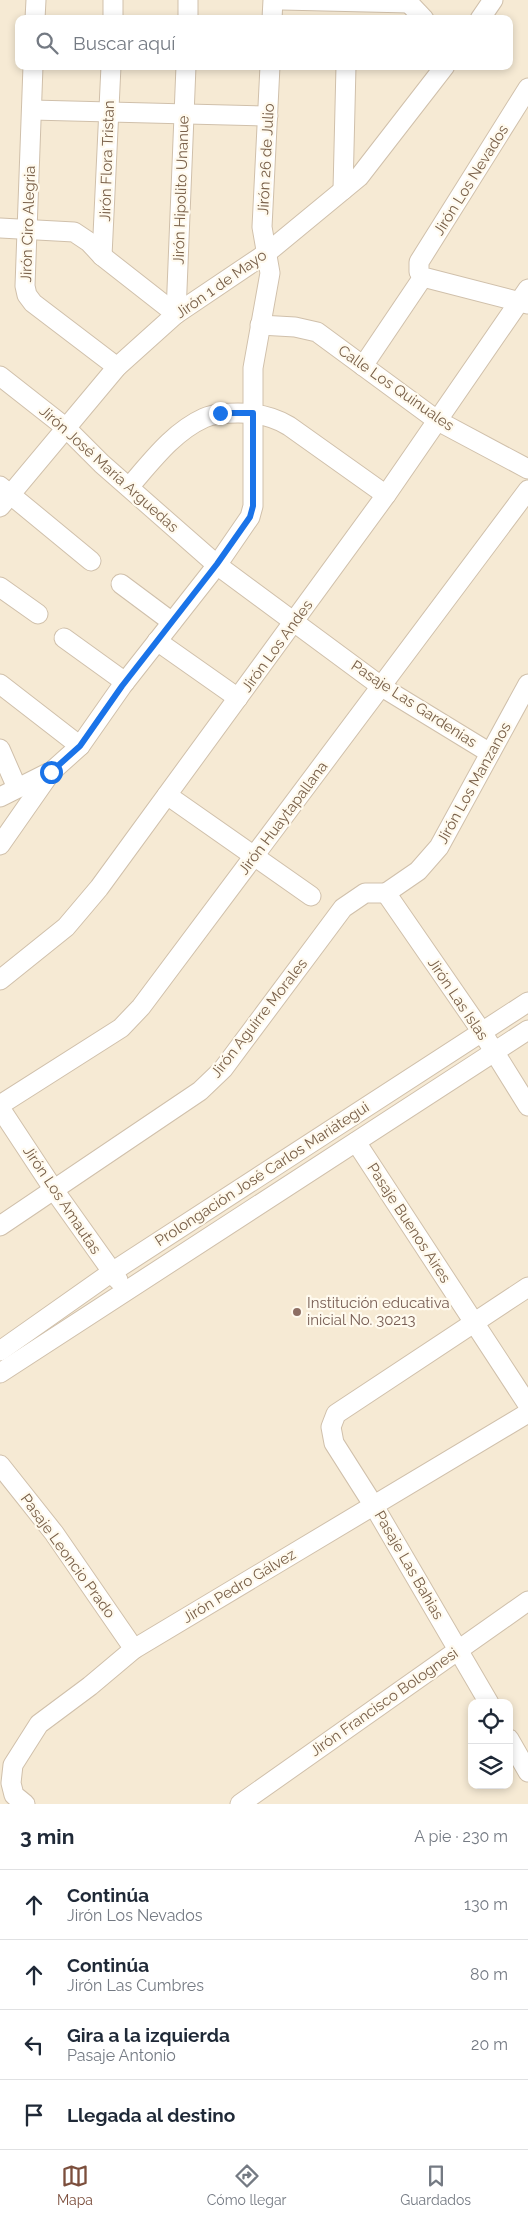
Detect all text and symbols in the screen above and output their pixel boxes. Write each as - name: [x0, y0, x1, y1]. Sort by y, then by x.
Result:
- search box: [15, 15, 513, 70]
- icon: search: [33, 29, 61, 57]
- text: Buscar aquí: [73, 32, 175, 54]
- street label: Jirón Flora Tristan: [96, 100, 118, 222]
- street label: Jirón 26 de Julio: [254, 103, 278, 215]
- street label: Jirón Hipolito Unanue: [169, 115, 193, 265]
- street label: Jirón Los Nevados: [430, 121, 512, 239]
- street label: Jirón Ciro Alegria: [17, 165, 39, 283]
- street label: Jirón 1 de Mayo: [172, 246, 270, 322]
- street label: Calle Los Quinuales: [335, 341, 457, 435]
- street label: Jirón José María Arguedas: [36, 402, 182, 536]
- route end: [209, 402, 232, 425]
- street label: Jirón Los Andes: [238, 596, 316, 696]
- street label: Pasaje Las Gardenias: [348, 657, 480, 751]
- street label: Jirón Los Manzanos: [433, 719, 515, 847]
- street label: Jirón Huaytapallana: [235, 758, 331, 878]
- route start: [40, 761, 63, 784]
- street label: Jirón Las Islas: [424, 954, 492, 1044]
- street label: Jirón Aguirre Morales: [207, 955, 311, 1081]
- street label: Prolongación José Carlos Mariátegui: [151, 1098, 373, 1250]
- street label: Jirón Los Amautas: [19, 1142, 105, 1258]
- street label: Pasaje Buenos Aires: [364, 1160, 454, 1286]
- place label: Institución educativa inicial No. 30213: [307, 1294, 450, 1329]
- marker: Institución educativa inicial No. 30213: [291, 1306, 303, 1318]
- street label: Pasaje Leoncio Prado: [17, 1490, 119, 1622]
- street label: Pasaje Las Bahias: [371, 1507, 447, 1623]
- street label: Jirón Pedro Gálvez: [179, 1545, 299, 1627]
- street label: Jirón Francisco Bolognesi: [307, 1644, 461, 1760]
- map controls: [468, 1699, 513, 1789]
- button: locate: [468, 1699, 513, 1744]
- button: layers: [468, 1744, 513, 1789]
- text: 3 min: [20, 1824, 74, 1849]
- text: A pie · 230 m: [414, 1827, 508, 1846]
- text: Continúa: [67, 1884, 149, 1906]
- icon: ahead: [20, 1891, 48, 1919]
- text: 130 m: [464, 1895, 508, 1914]
- text: Jirón Los Nevados: [67, 1906, 203, 1925]
- text: Continúa: [67, 1954, 149, 1976]
- icon: ahead: [20, 1961, 48, 1989]
- text: 80 m: [470, 1965, 508, 1984]
- text: Jirón Las Cumbres: [67, 1976, 204, 1995]
- text: Gira a la izquierda: [67, 2024, 230, 2046]
- icon: left: [20, 2031, 48, 2059]
- text: 20 m: [471, 2035, 508, 2054]
- text: Pasaje Antonio: [67, 2046, 176, 2065]
- icon: arrive: [20, 2101, 48, 2129]
- text: Llegada al destino: [67, 2104, 235, 2126]
- tab: Mapa: [57, 2162, 93, 2208]
- tab: Cómo llegar: [207, 2162, 286, 2208]
- tab: Guardados: [400, 2162, 471, 2208]

